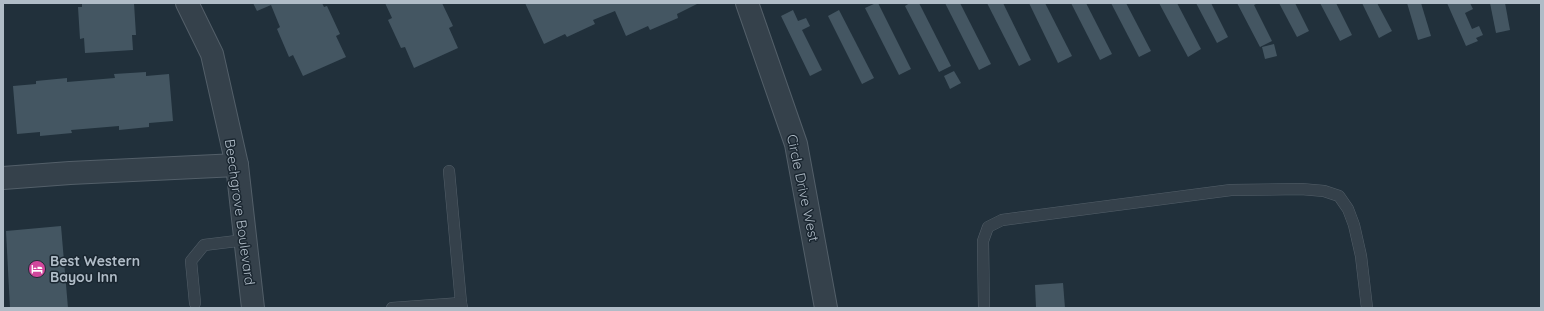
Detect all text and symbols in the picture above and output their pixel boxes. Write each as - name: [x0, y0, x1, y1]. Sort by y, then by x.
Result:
- street label: Circle Drive West: [783, 133, 823, 244]
- street label: Beechgrove Boulevard: [221, 138, 259, 286]
- place label: Best Western Bayou Inn: [50, 252, 140, 286]
- hotel icon: Best Western Bayou Inn: [27, 259, 47, 279]

